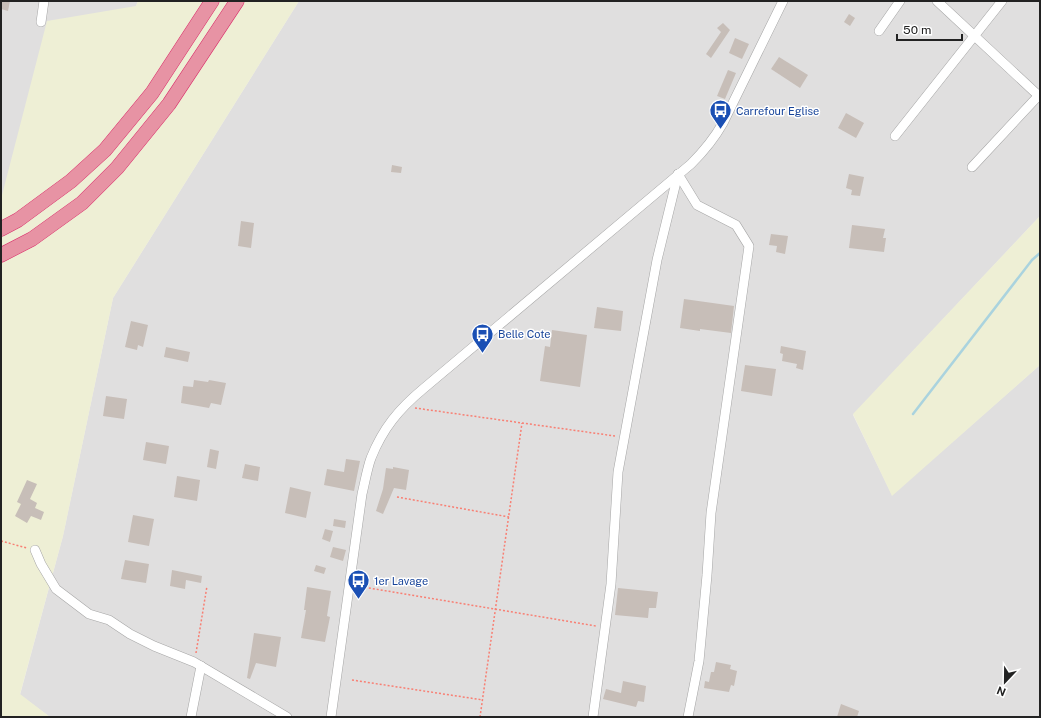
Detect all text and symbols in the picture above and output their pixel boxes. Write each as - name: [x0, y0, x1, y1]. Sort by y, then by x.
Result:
- scale bar: [897, 16, 962, 42]
- text: 50 m: [903, 23, 931, 37]
- bus stop icon: Carrefour Eglise: [707, 98, 733, 131]
- place label: Carrefour Eglise: [736, 105, 819, 117]
- bus stop icon: Belle Cote: [469, 321, 495, 354]
- place label: Belle Cote: [498, 328, 551, 340]
- bus stop icon: 1er Lavage: [346, 568, 372, 601]
- place label: 1er Lavage: [374, 575, 428, 587]
- north arrow: [985, 662, 1025, 702]
- text: N: [995, 684, 1007, 698]

